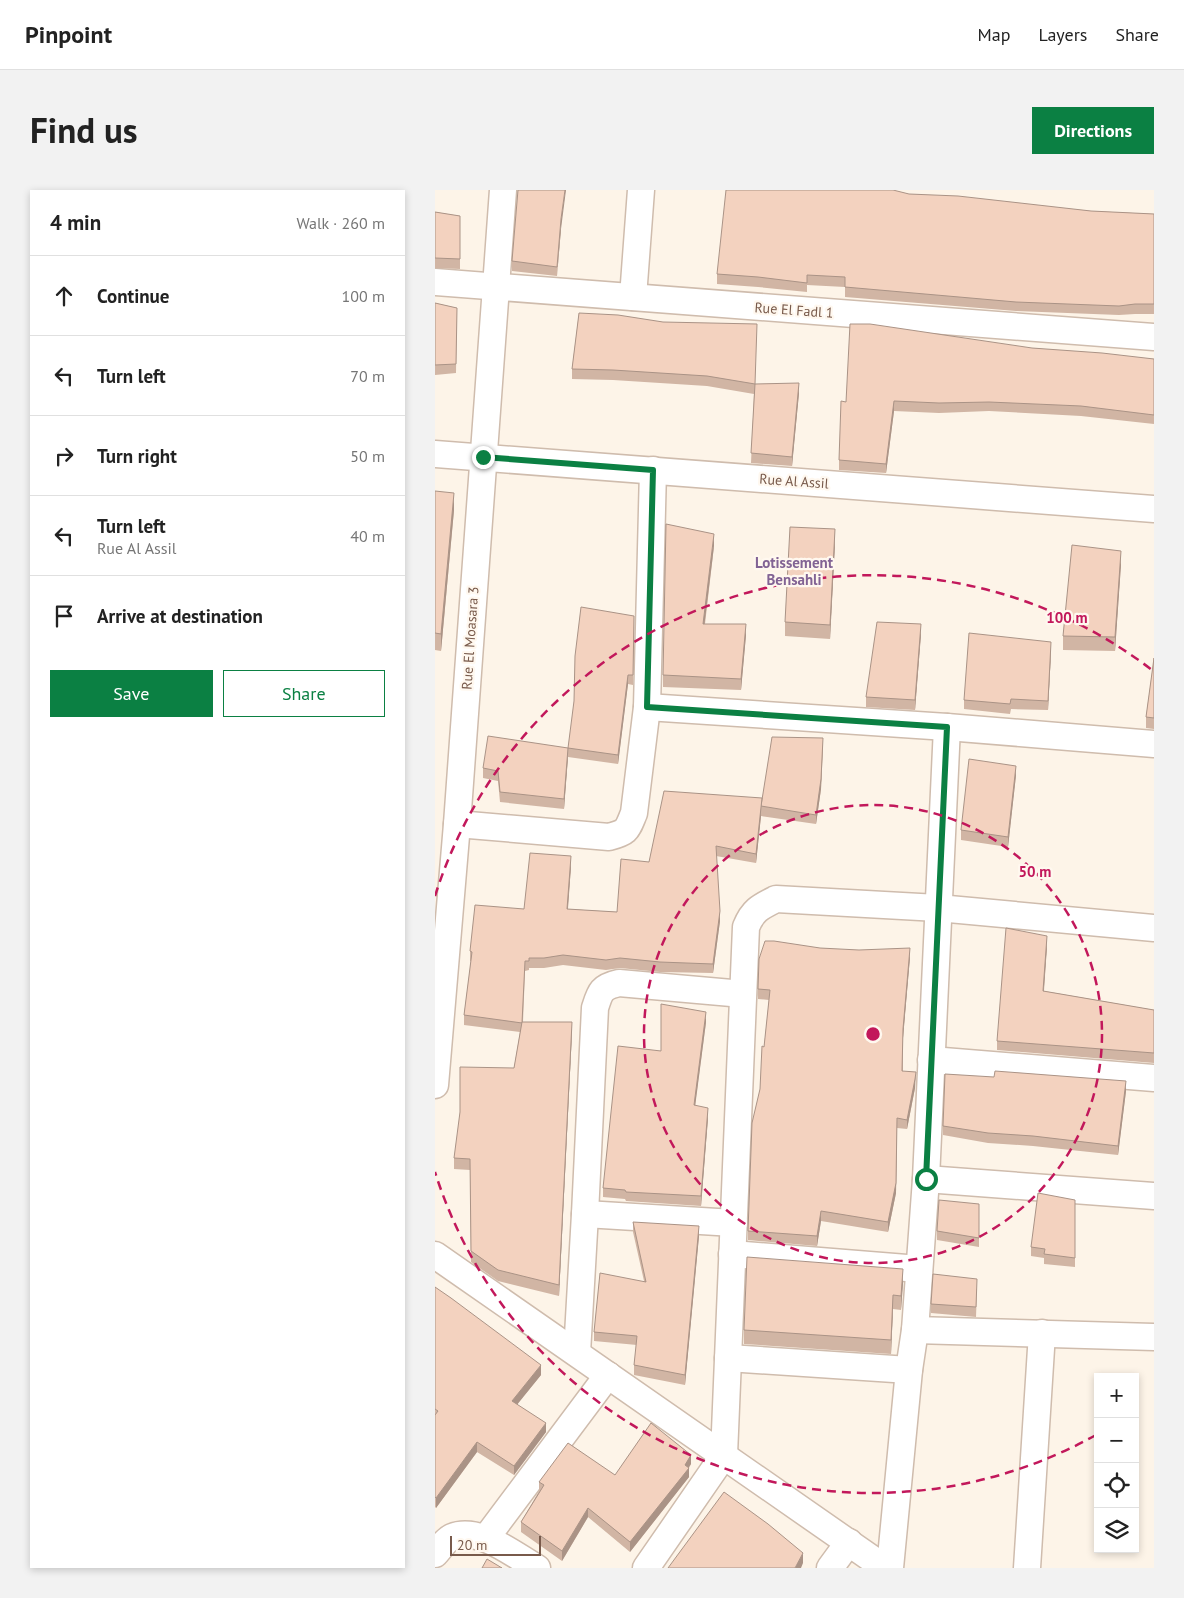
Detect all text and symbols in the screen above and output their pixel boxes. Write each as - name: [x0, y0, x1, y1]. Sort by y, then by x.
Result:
- text: Pinpoint: [25, 19, 112, 50]
- text: Map: [978, 23, 1010, 46]
- text: Layers: [1038, 23, 1087, 46]
- text: Share: [1115, 23, 1159, 46]
- text: Find us: [30, 107, 138, 153]
- button: Directions: [1032, 107, 1154, 154]
- text: 4 min: [50, 209, 101, 236]
- text: Walk · 260 m: [296, 213, 385, 233]
- icon: ahead: [50, 282, 78, 310]
- text: Continue: [97, 284, 169, 308]
- text: 100 m: [342, 286, 385, 306]
- street label: Rue El Fadl 1: [754, 298, 834, 322]
- icon: left: [50, 362, 78, 390]
- text: Turn left: [97, 364, 166, 388]
- text: 70 m: [350, 366, 385, 386]
- icon: right: [50, 442, 78, 470]
- text: Turn right: [97, 444, 177, 468]
- text: 50 m: [350, 446, 385, 466]
- route end: [472, 446, 495, 469]
- street label: Rue Al Assil: [759, 470, 829, 492]
- text: Turn left: [97, 514, 166, 538]
- icon: left: [50, 522, 78, 550]
- text: 40 m: [350, 526, 385, 546]
- text: Rue Al Assil: [97, 538, 176, 558]
- district label: Lotissement Bensahli: [755, 553, 834, 589]
- street label: Rue El Moasara 3: [457, 586, 483, 690]
- icon: arrive: [50, 602, 78, 630]
- text: Arrive at destination: [97, 604, 263, 628]
- text: 100 m: [1046, 608, 1088, 627]
- button: Save: [50, 670, 213, 717]
- button: Share: [223, 670, 385, 717]
- text: 50 m: [1019, 862, 1051, 881]
- centre of rings: [864, 1025, 882, 1043]
- route start: [915, 1168, 938, 1191]
- map controls: [1094, 1373, 1139, 1553]
- button: +: [1094, 1373, 1139, 1418]
- button: −: [1094, 1418, 1139, 1463]
- button: locate: [1094, 1463, 1139, 1508]
- button: layers: [1094, 1508, 1139, 1553]
- scale bar: [450, 1533, 541, 1556]
- text: 20 m: [457, 1536, 487, 1554]

